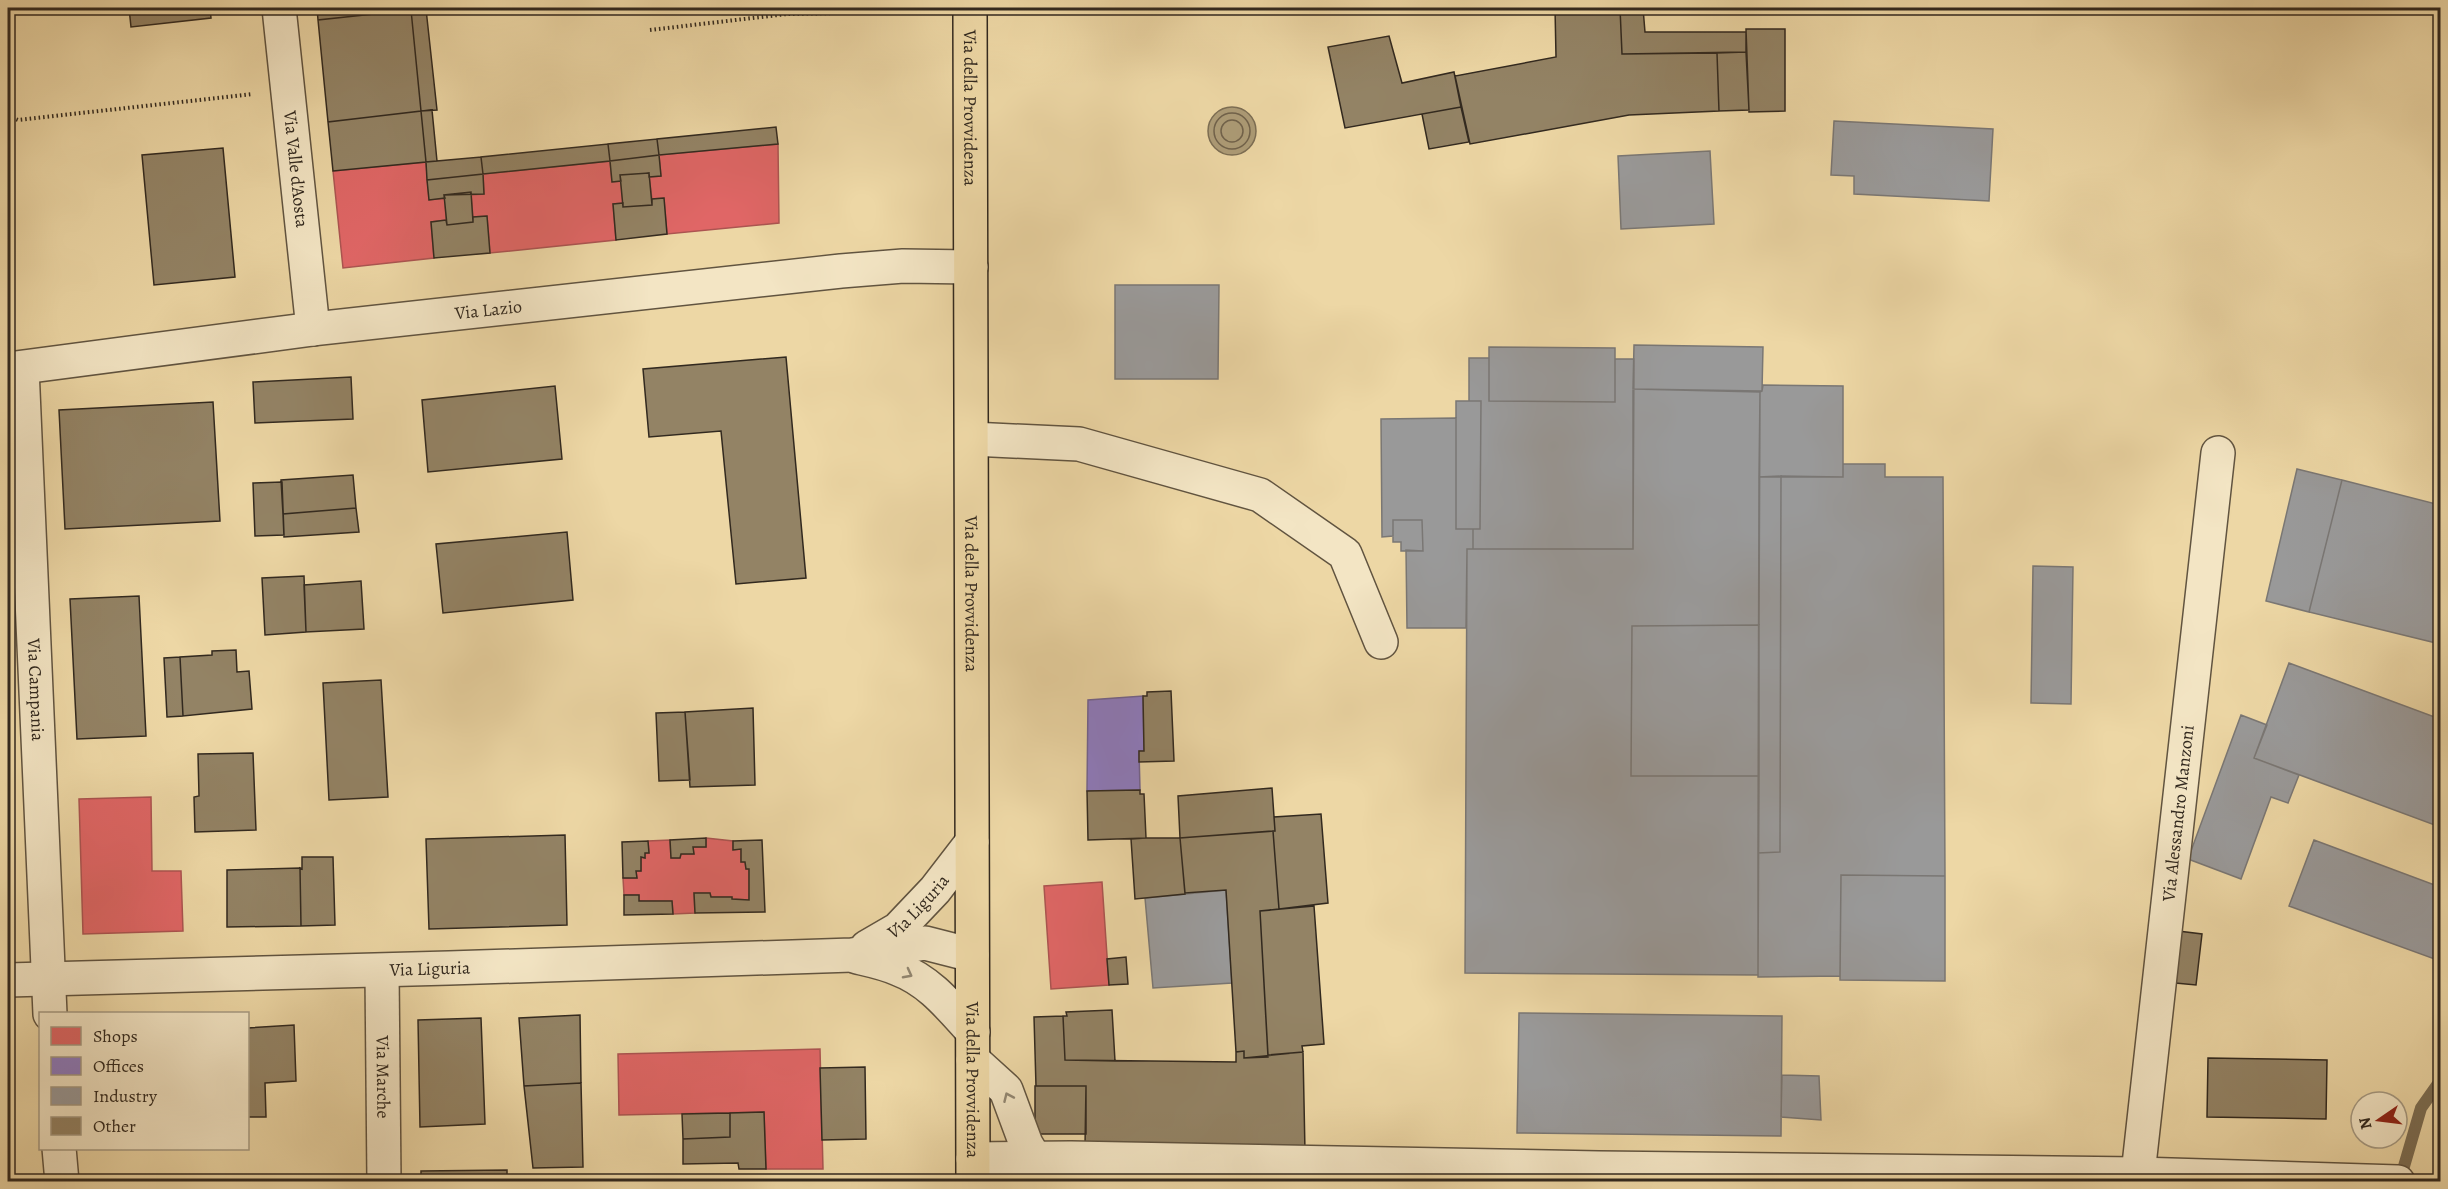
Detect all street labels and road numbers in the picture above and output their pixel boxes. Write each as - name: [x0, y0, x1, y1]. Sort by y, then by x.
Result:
- street label: Via della Provvidenza: [958, 29, 982, 187]
- street label: Via Valle d'Aosta: [278, 108, 314, 229]
- street label: Via Lazio: [453, 294, 523, 325]
- street label: Via della Provvidenza: [959, 515, 984, 673]
- street label: Via Campania: [22, 637, 50, 742]
- street label: Via Alessandro Manzoni: [2156, 724, 2200, 904]
- street label: Via Liguria: [882, 869, 955, 945]
- street label: Via Liguria: [388, 955, 471, 982]
- street label: Via della Provvidenza: [961, 1001, 985, 1159]
- street label: Via Marche: [371, 1034, 395, 1119]

